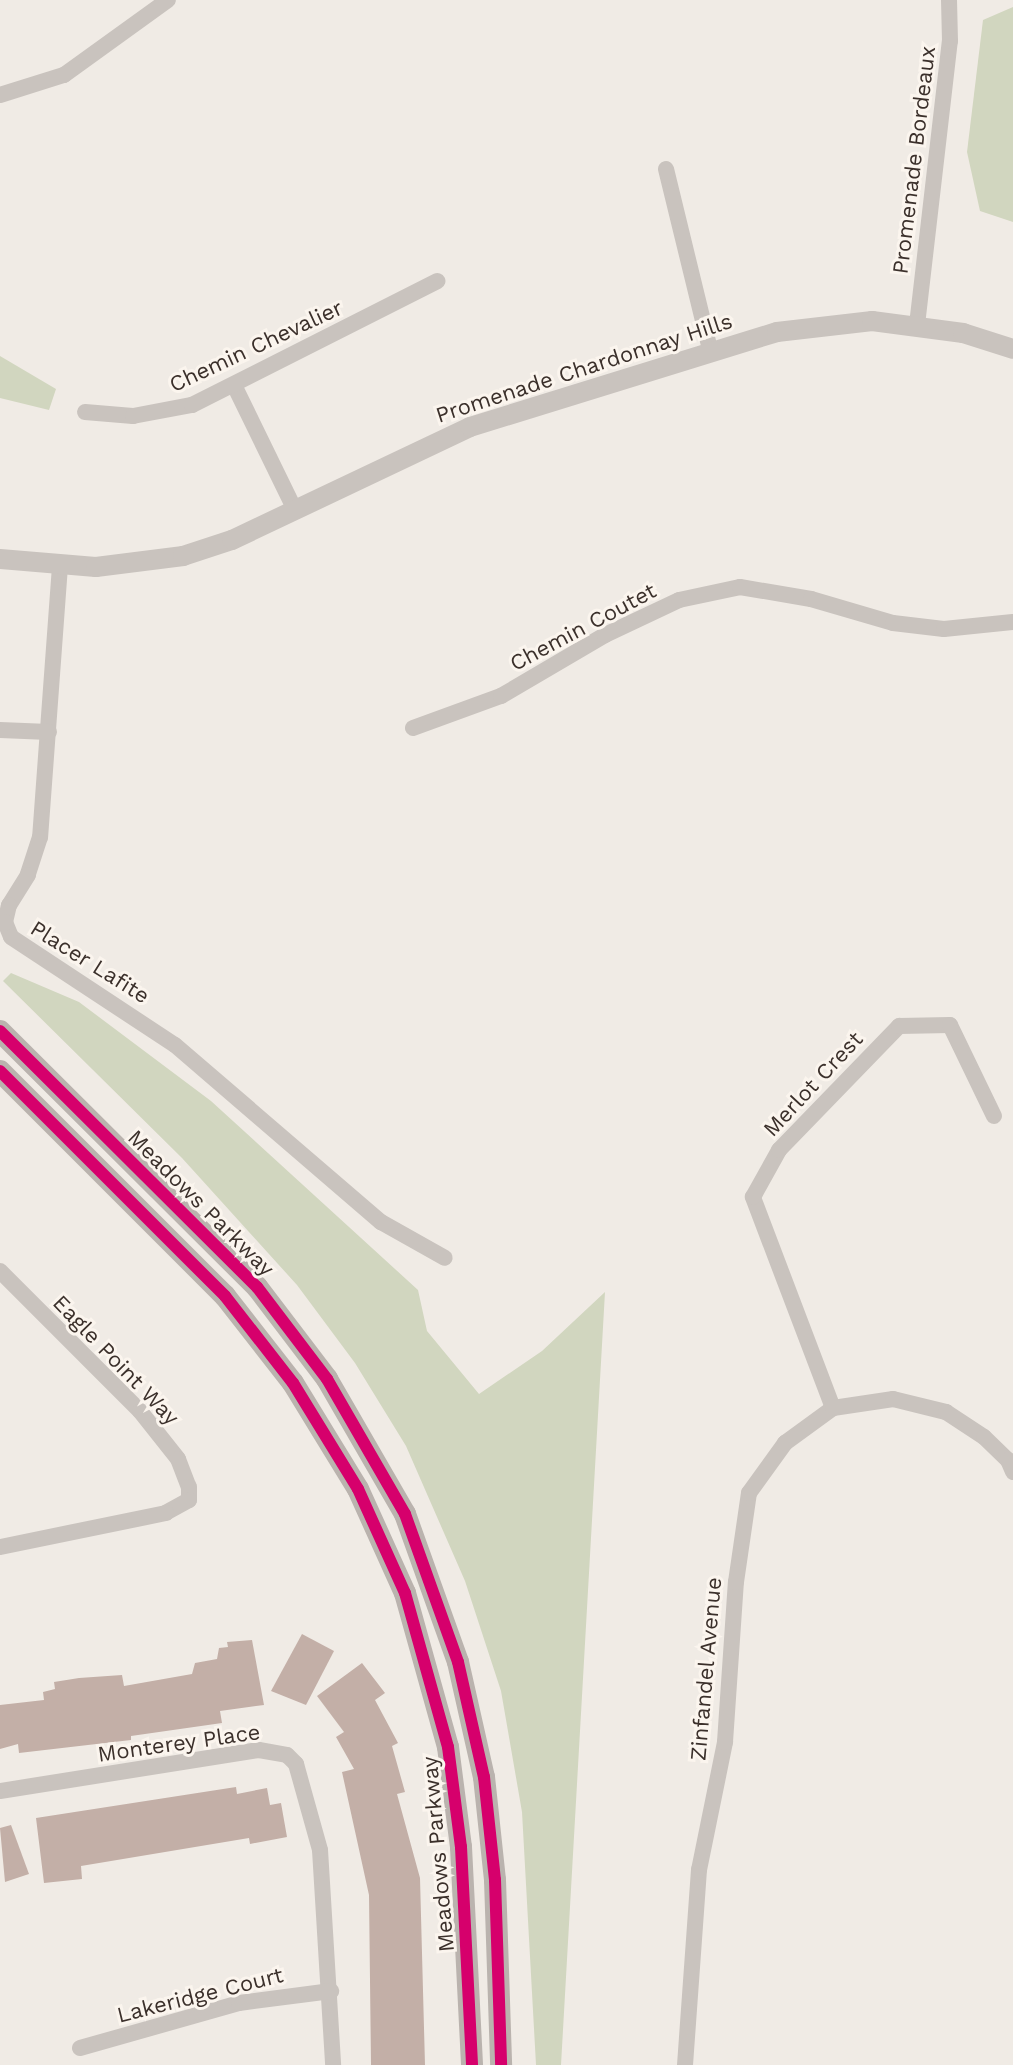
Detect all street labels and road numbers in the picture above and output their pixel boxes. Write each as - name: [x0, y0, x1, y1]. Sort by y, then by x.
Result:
- street label: Promenade Bordeaux: [887, 45, 941, 275]
- street label: Chemin Chevalier: [165, 294, 347, 398]
- street label: Promenade Chardonnay Hills: [432, 307, 736, 429]
- street label: Chemin Coutet: [505, 577, 661, 677]
- street label: Placer Lafite: [25, 915, 155, 1009]
- street label: Merlot Crest: [758, 1026, 868, 1142]
- street label: Meadows Parkway: [122, 1124, 280, 1282]
- street label: Eagle Point Way: [47, 1289, 185, 1431]
- street label: Zinfandel Avenue: [685, 1575, 727, 1763]
- street label: Monterey Place: [96, 1718, 262, 1768]
- street label: Meadows Parkway: [416, 1755, 460, 1953]
- street label: Lakeridge Court: [114, 1962, 286, 2028]

